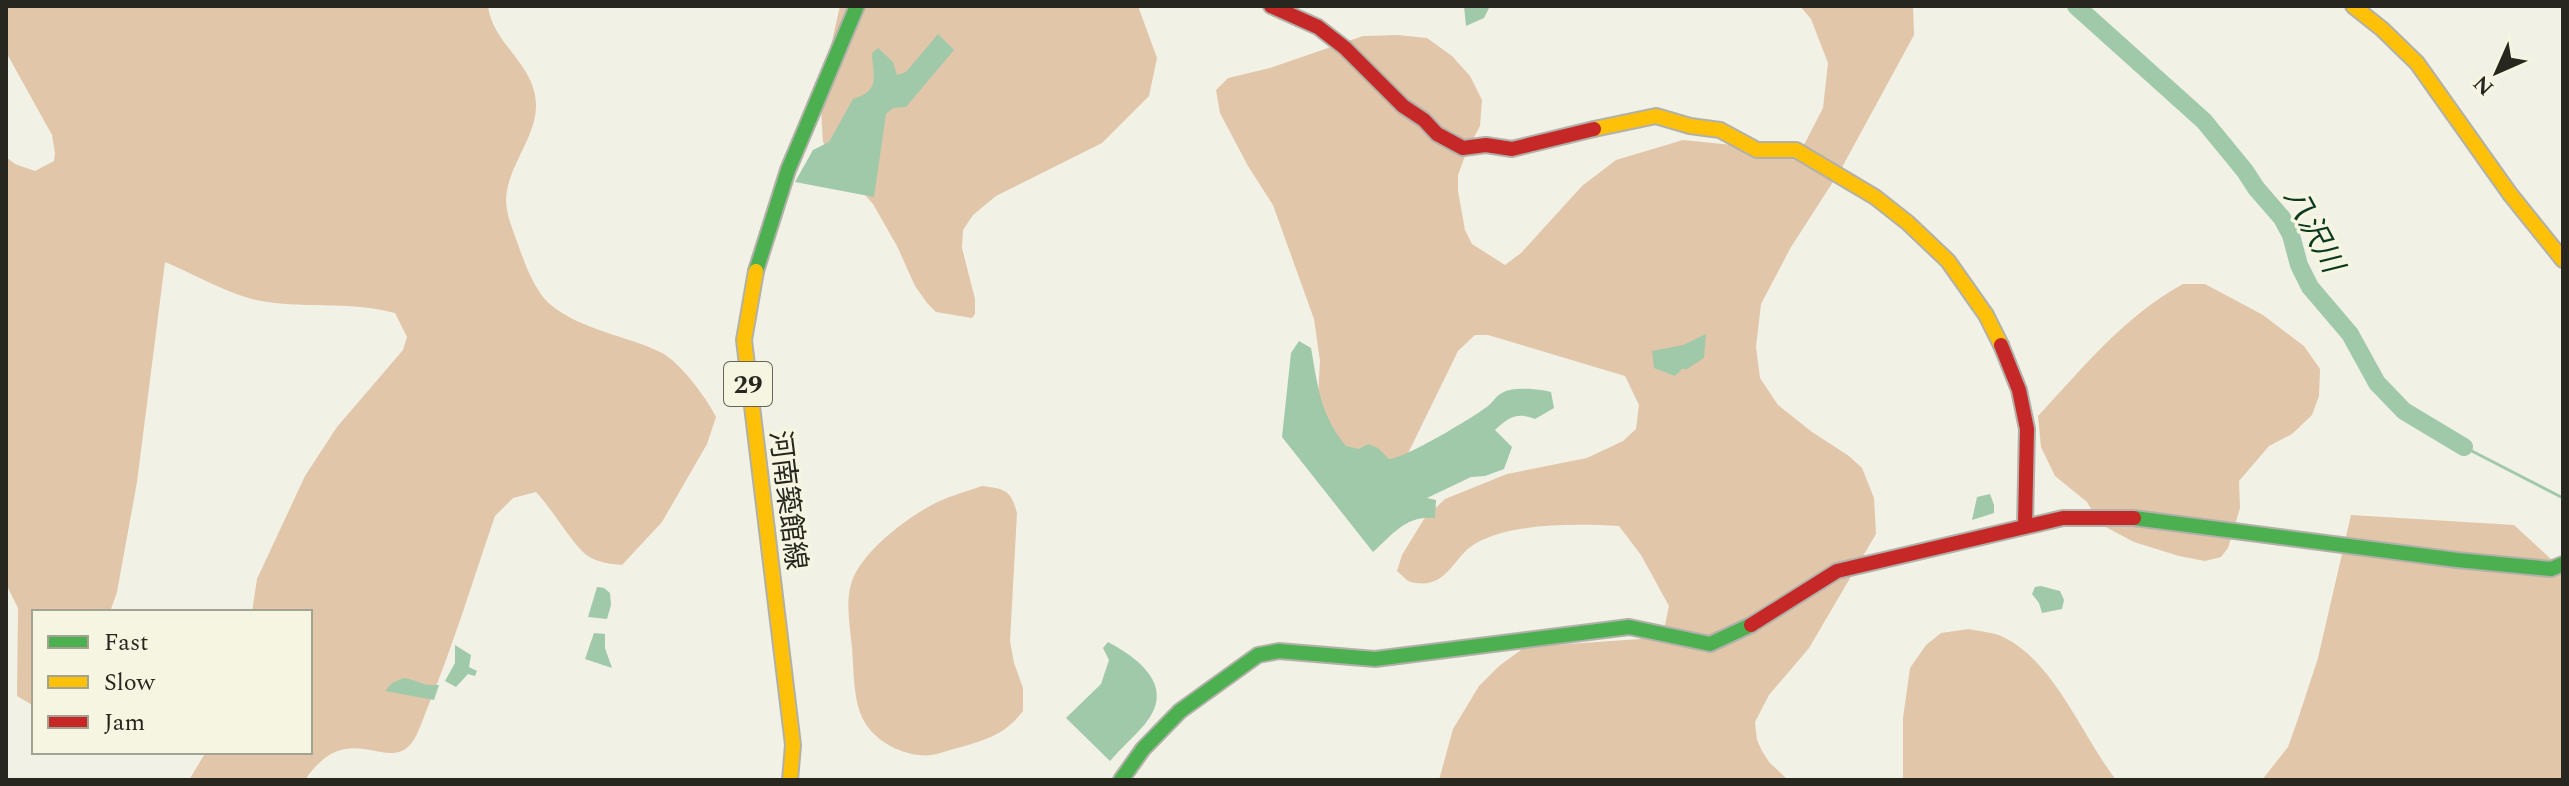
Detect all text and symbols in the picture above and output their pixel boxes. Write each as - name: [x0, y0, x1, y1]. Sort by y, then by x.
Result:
- north arrow: [2457, 32, 2537, 112]
- text: N: [2466, 67, 2502, 103]
- water label: 八沢川: [2272, 180, 2356, 284]
- road number: 29: [724, 362, 772, 406]
- street label: 河南築館線: [758, 428, 817, 572]
- legend: [32, 610, 312, 754]
- text: Fast: [104, 625, 149, 661]
- text: Slow: [104, 665, 156, 701]
- text: Jam: [104, 705, 145, 741]

